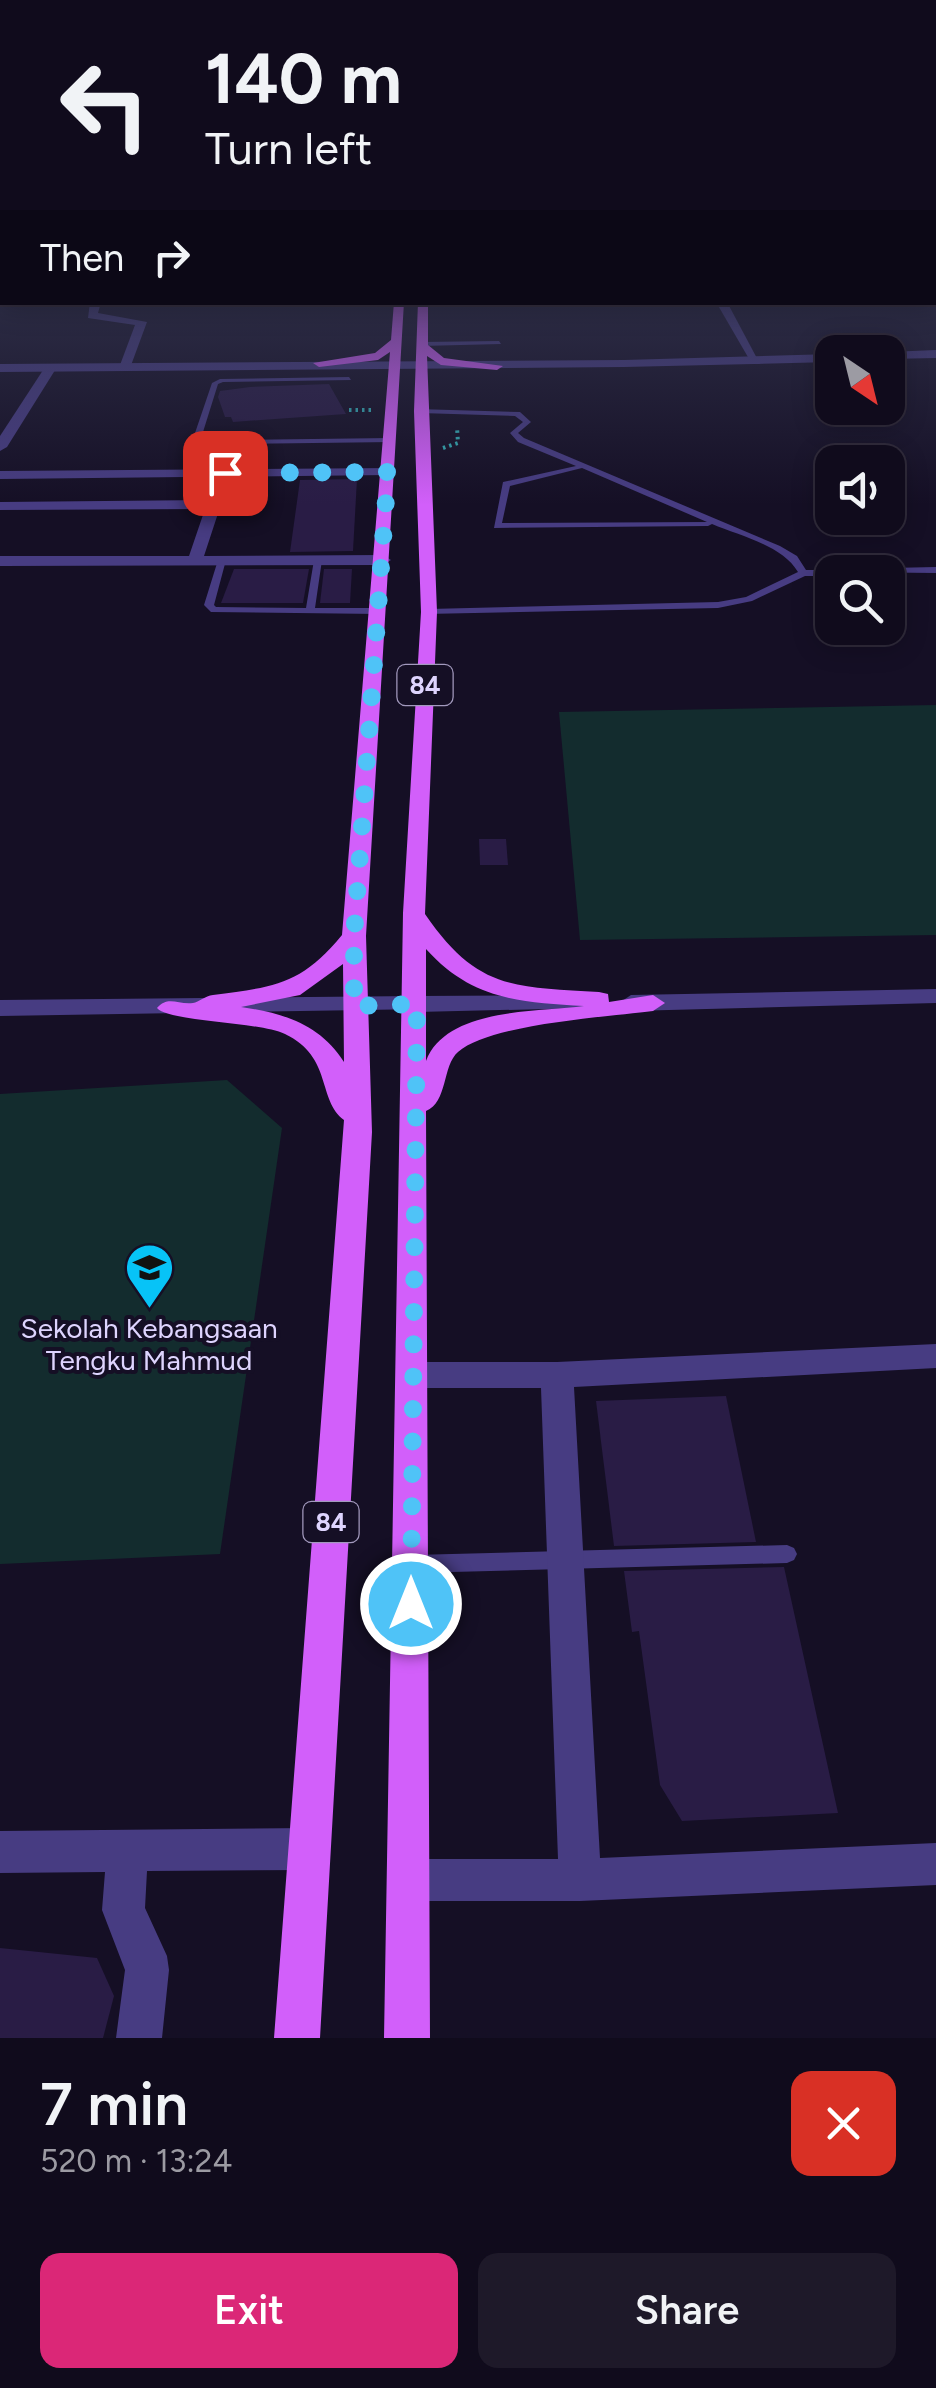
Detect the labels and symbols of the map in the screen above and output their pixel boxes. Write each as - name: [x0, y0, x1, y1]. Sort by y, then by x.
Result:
- north arrow: [815, 335, 905, 425]
- pin: [183, 431, 268, 516]
- road number: 84: [398, 665, 452, 705]
- school or university icon: Sekolah Kebangsaan Tengku Mahmud: [123, 1242, 175, 1310]
- place label: Sekolah Kebangsaan Tengku Mahmud: [20, 1311, 278, 1377]
- road number: 84: [304, 1502, 358, 1542]
- position arrow: [359, 1552, 463, 1656]

